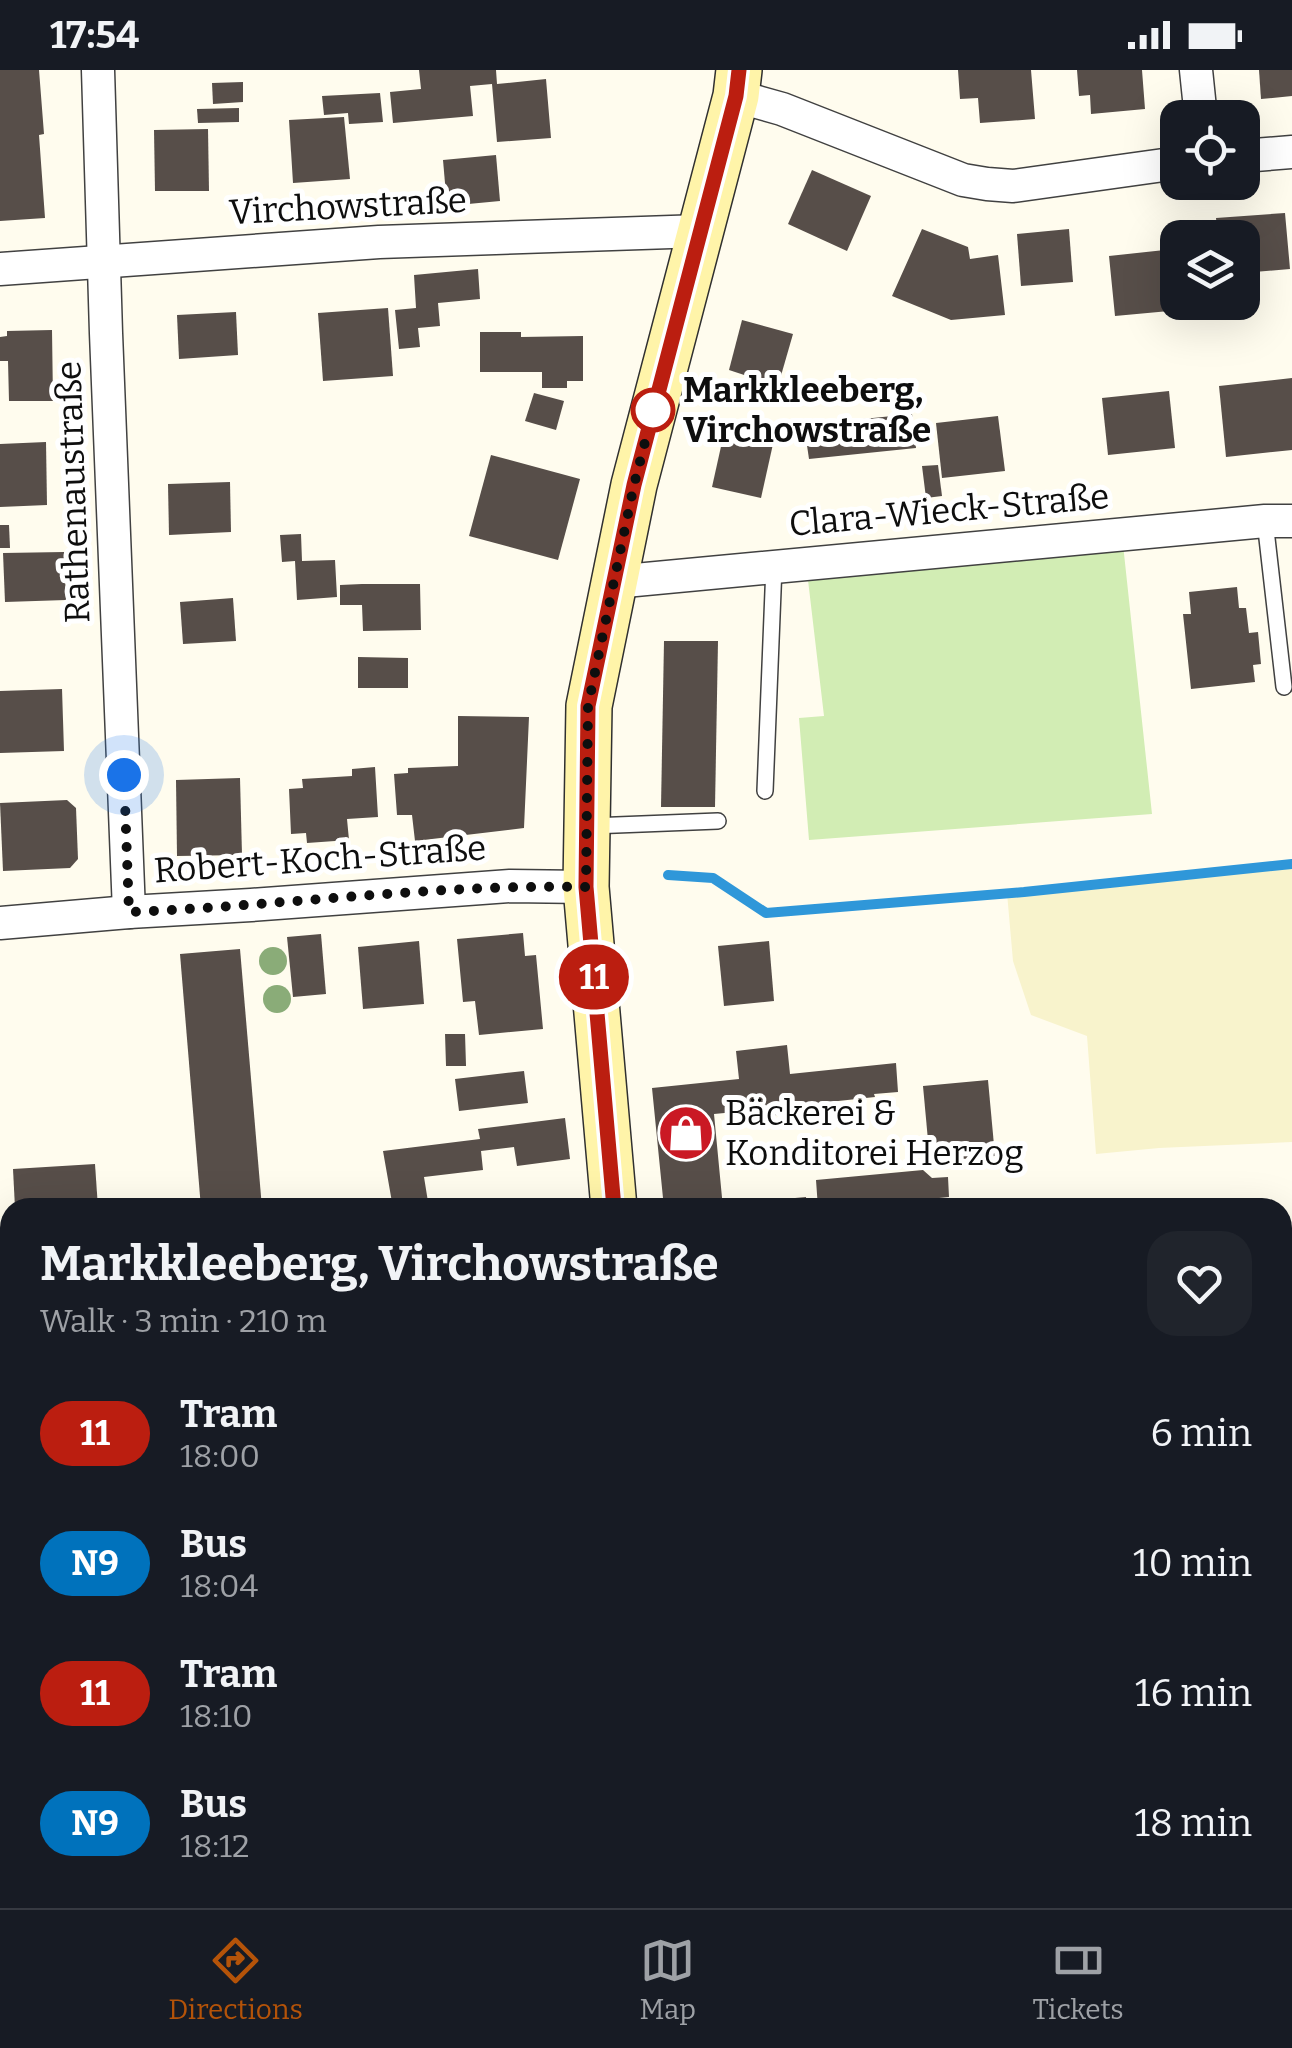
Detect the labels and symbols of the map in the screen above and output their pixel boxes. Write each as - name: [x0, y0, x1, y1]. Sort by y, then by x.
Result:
- street label: Virchowstraße: [228, 179, 468, 233]
- street label: Rathenaustraße: [47, 360, 99, 624]
- place label: Markkleeberg, Virchowstraße: [683, 369, 931, 451]
- marker: Markkleeberg, Virchowstraße: [632, 389, 674, 431]
- street label: Clara-Wieck-Straße: [787, 475, 1111, 545]
- your location: [99, 750, 149, 800]
- street label: Robert-Koch-Straße: [153, 826, 487, 892]
- line badge: 11: [549, 944, 639, 1010]
- place label: Bäckerei & Konditorei Herzog: [725, 1092, 1024, 1174]
- shop icon: Bäckerei & Konditorei Herzog: [656, 1103, 716, 1163]

